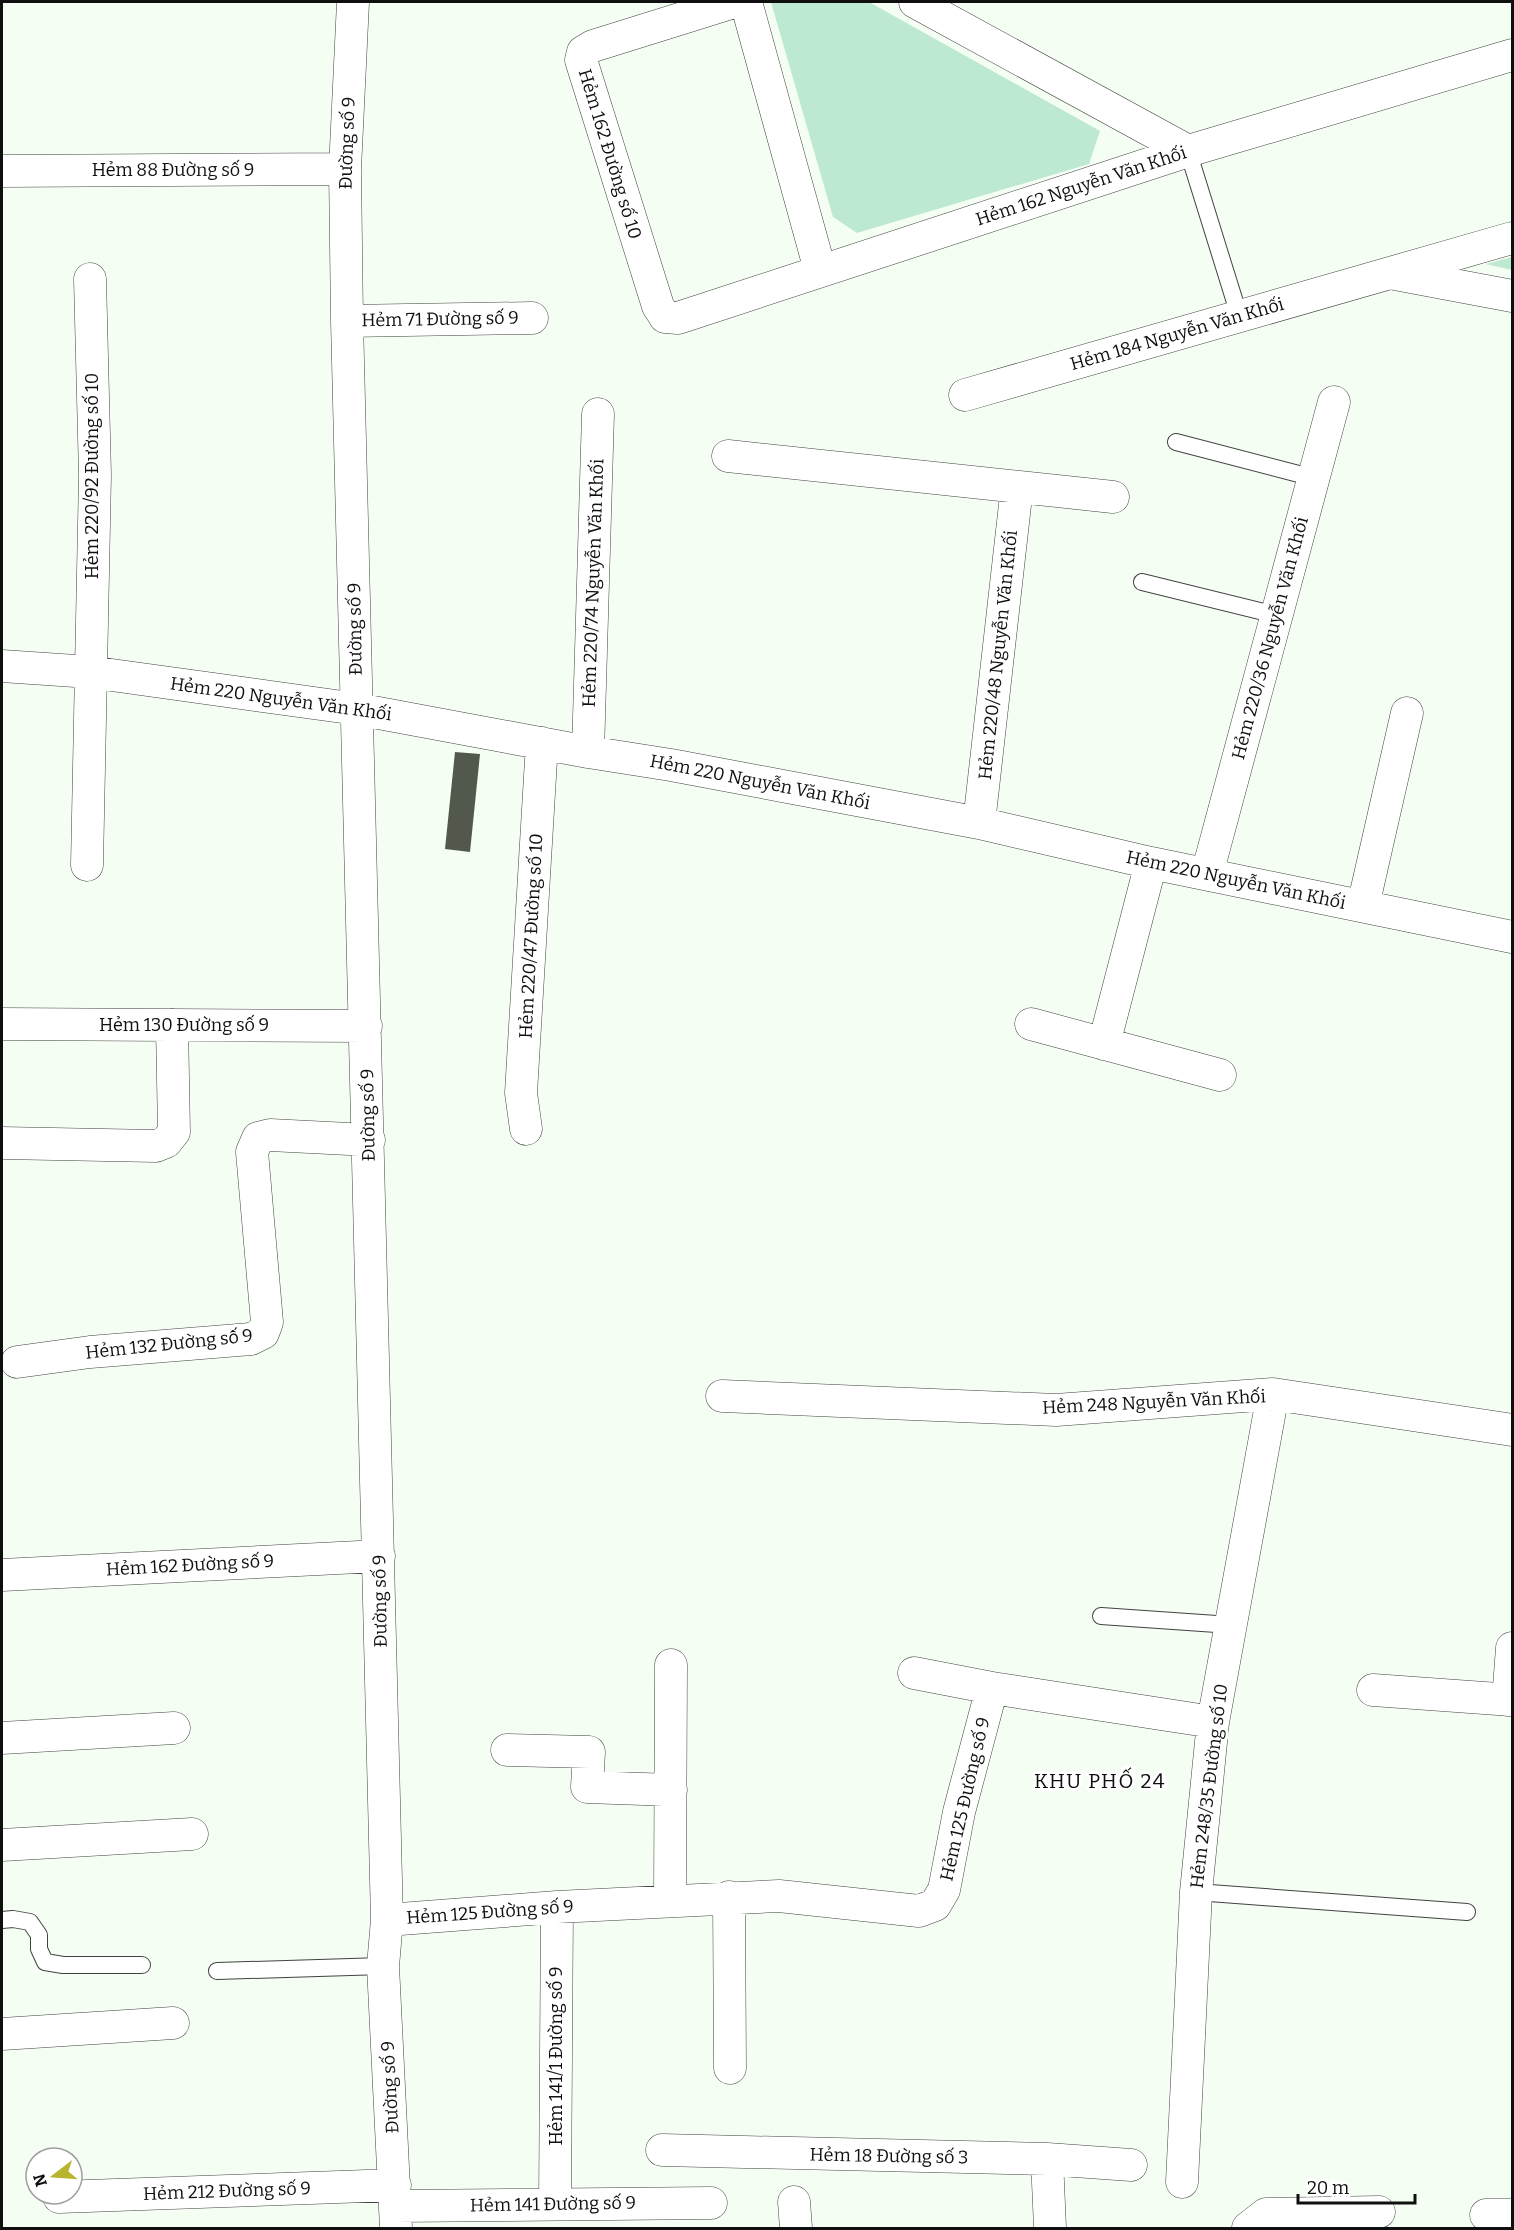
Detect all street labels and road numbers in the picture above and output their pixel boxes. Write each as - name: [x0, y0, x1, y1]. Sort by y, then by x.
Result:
- street label: Hẻm 162 Đường số 10: [574, 66, 646, 242]
- street label: Đường số 9: [334, 96, 360, 190]
- street label: Hẻm 162 Nguyễn Văn Khối: [973, 142, 1189, 230]
- street label: Hẻm 88 Đường số 9: [92, 159, 254, 181]
- street label: Hẻm 184 Nguyễn Văn Khối: [1068, 293, 1286, 375]
- street label: Hẻm 71 Đường số 9: [361, 307, 519, 331]
- street label: Hẻm 220/92 Đường số 10: [81, 373, 103, 579]
- street label: Hẻm 220/74 Nguyễn Văn Khối: [578, 458, 608, 708]
- street label: Hẻm 220/36 Nguyễn Văn Khối: [1227, 514, 1313, 762]
- street label: Hẻm 220/48 Nguyễn Văn Khối: [974, 529, 1022, 781]
- street label: Đường số 9: [343, 582, 367, 676]
- street label: Hẻm 220 Nguyễn Văn Khối: [169, 673, 393, 725]
- street label: Hẻm 220 Nguyễn Văn Khối: [648, 750, 872, 814]
- street label: Hẻm 220/47 Đường số 10: [515, 833, 547, 1039]
- street label: Hẻm 220 Nguyễn Văn Khối: [1124, 846, 1348, 914]
- street label: Hẻm 130 Đường số 9: [99, 1014, 269, 1036]
- street label: Đường số 9: [356, 1068, 380, 1162]
- street label: Hẻm 132 Đường số 9: [84, 1324, 254, 1364]
- street label: Hẻm 248 Nguyễn Văn Khối: [1042, 1385, 1266, 1419]
- street label: Hẻm 162 Đường số 9: [105, 1550, 275, 1580]
- street label: Đường số 9: [368, 1554, 392, 1648]
- street label: Hẻm 248/35 Đường số 10: [1186, 1682, 1232, 1890]
- street label: Hẻm 125 Đường số 9: [935, 1715, 995, 1883]
- street label: Hẻm 125 Đường số 9: [406, 1895, 574, 1929]
- street label: Hẻm 141/1 Đường số 9: [545, 1966, 567, 2146]
- street label: Đường số 9: [377, 2040, 403, 2134]
- street label: Hẻm 18 Đường số 3: [809, 2144, 969, 2168]
- street label: Hẻm 212 Đường số 9: [143, 2177, 311, 2205]
- street label: Hẻm 141 Đường số 9: [470, 2192, 636, 2216]

